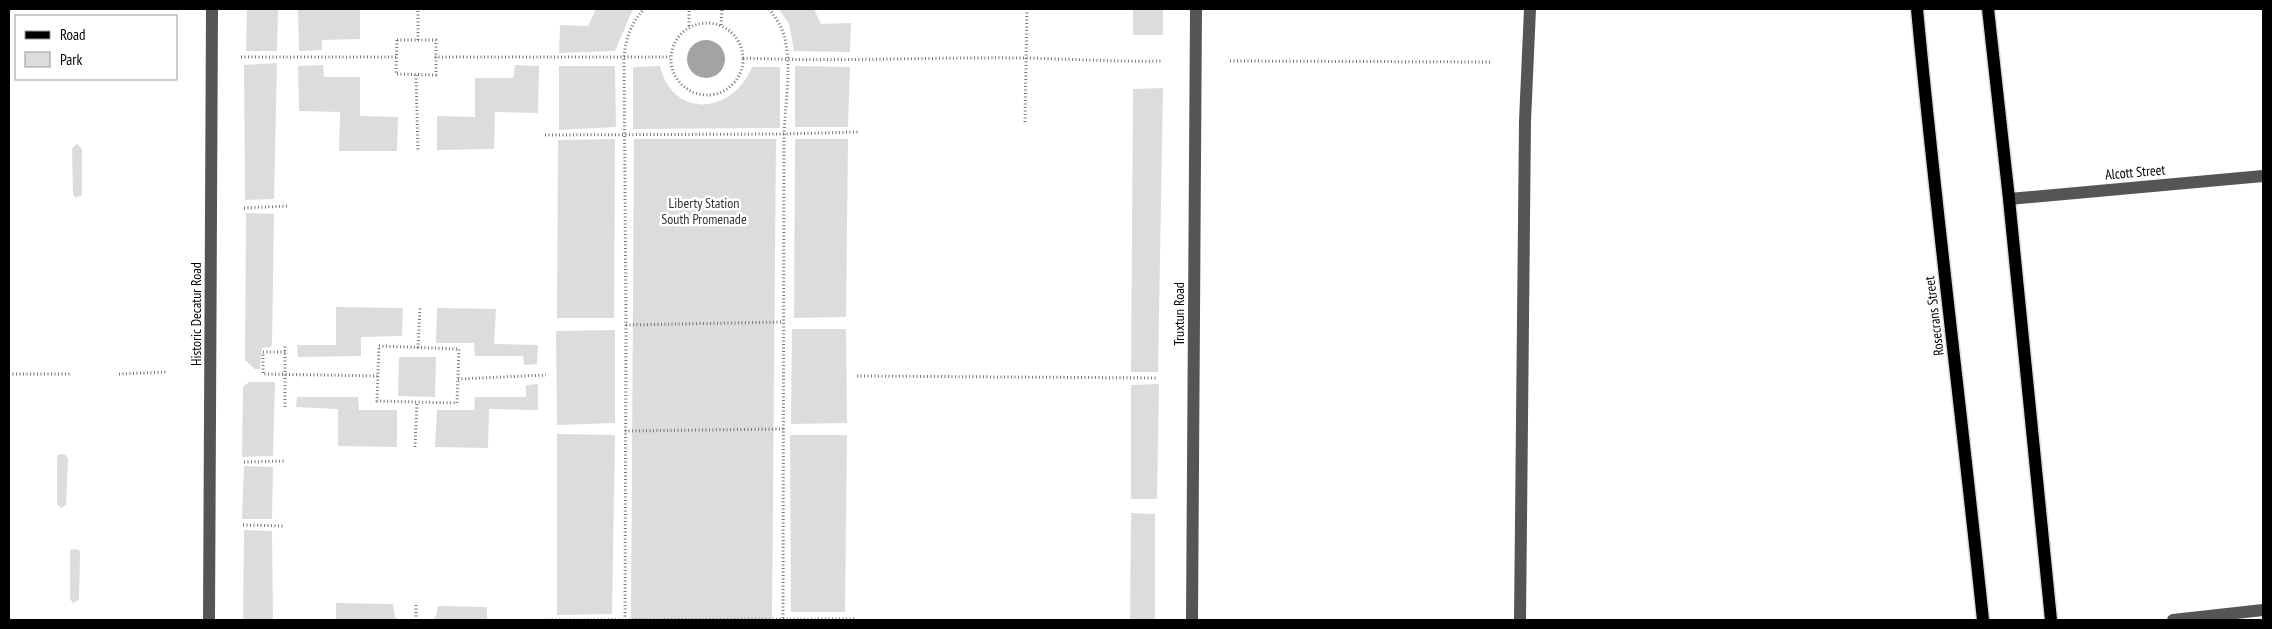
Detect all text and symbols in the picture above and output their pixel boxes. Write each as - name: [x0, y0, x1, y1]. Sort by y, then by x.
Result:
- legend: [15, 15, 178, 80]
- text: Road: [60, 25, 86, 44]
- text: Park: [60, 50, 82, 69]
- street label: Alcott Street: [2104, 160, 2166, 184]
- park label: Liberty Station South Promenade: [661, 194, 747, 228]
- street label: Historic Decatur Road: [187, 262, 205, 366]
- street label: Rosecrans Street: [1920, 275, 1948, 357]
- street label: Truxtun Road: [1170, 282, 1188, 346]

